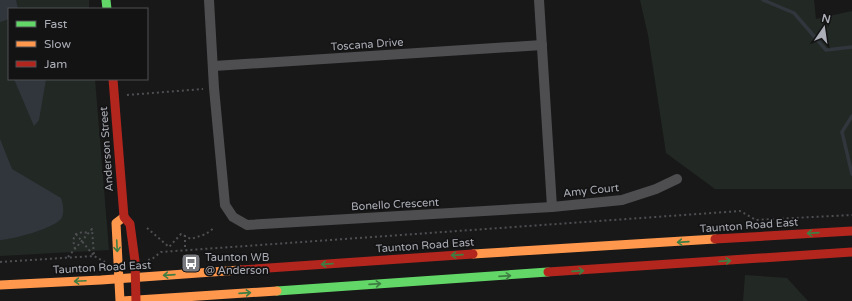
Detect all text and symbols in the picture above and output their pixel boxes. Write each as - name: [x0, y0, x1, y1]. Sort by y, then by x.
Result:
- legend: [8, 8, 148, 80]
- north arrow: [804, 8, 844, 48]
- text: N: [820, 11, 832, 26]
- text: Fast: [44, 17, 68, 31]
- street label: Toscana Drive: [330, 35, 404, 54]
- text: Slow: [44, 37, 71, 51]
- text: Jam: [44, 57, 67, 71]
- street label: Anderson Street: [97, 106, 116, 192]
- street label: Amy Court: [562, 181, 620, 200]
- street label: Bonello Crescent: [351, 196, 439, 213]
- street label: Taunton Road East: [699, 216, 799, 235]
- one-way arrow: [807, 230, 820, 237]
- street label: Taunton Road East: [375, 236, 475, 255]
- one-way arrow: [677, 238, 690, 245]
- one-way arrow: [114, 239, 121, 252]
- place label: Taunton WB @ Anderson: [205, 251, 270, 277]
- bus stop icon: Taunton WB @ Anderson: [180, 252, 202, 274]
- one-way arrow: [451, 252, 464, 259]
- one-way arrow: [718, 257, 731, 264]
- street label: Taunton Road East: [52, 258, 152, 277]
- one-way arrow: [321, 261, 334, 268]
- one-way arrow: [571, 267, 584, 274]
- one-way arrow: [163, 272, 176, 279]
- one-way arrow: [498, 272, 511, 279]
- one-way arrow: [74, 277, 87, 285]
- one-way arrow: [368, 281, 381, 288]
- one-way arrow: [238, 290, 251, 297]

